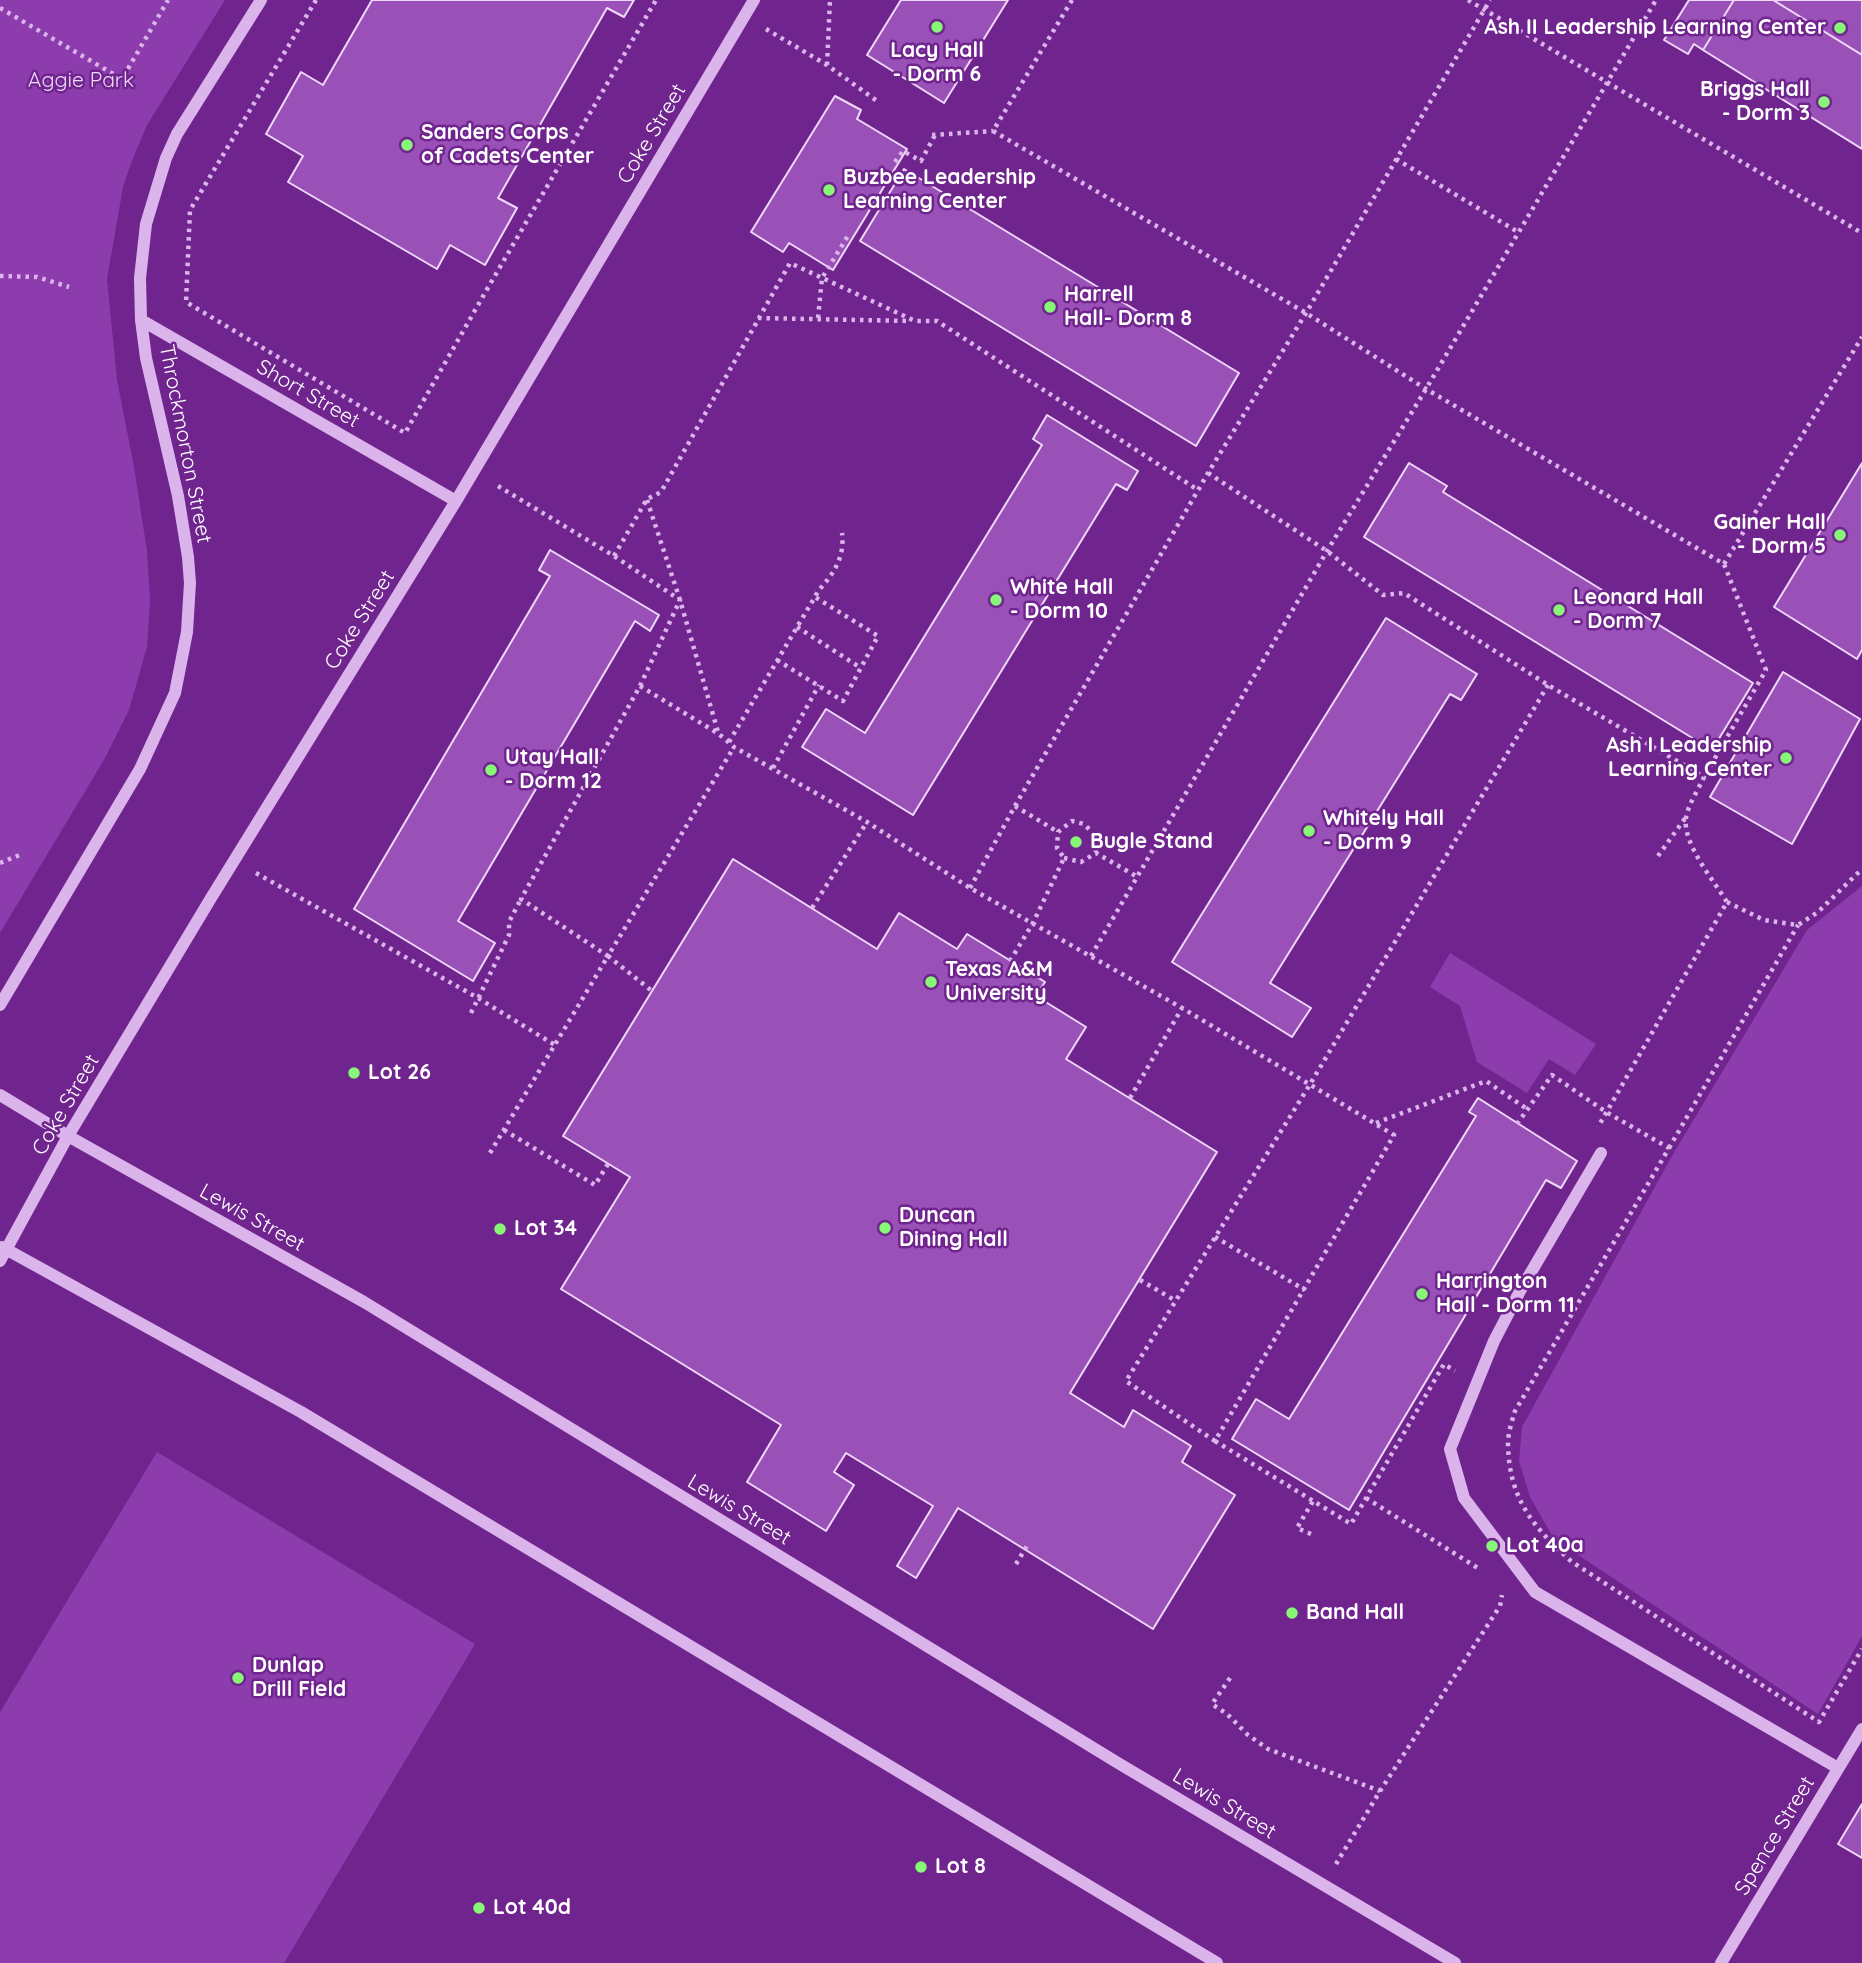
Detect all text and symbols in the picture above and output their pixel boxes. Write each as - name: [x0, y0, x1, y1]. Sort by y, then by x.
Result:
- place label: Ash II Leadership Learning Center: [1484, 15, 1826, 41]
- marker: Lacy Hall - Dorm 6: [929, 19, 945, 35]
- marker: Ash II Leadership Learning Center: [1832, 20, 1848, 36]
- place label: Lacy Hall - Dorm 6: [890, 38, 984, 88]
- park label: Aggie Park: [28, 68, 134, 94]
- place label: Briggs Hall - Dorm 3: [1700, 77, 1810, 127]
- street label: Coke Street: [612, 79, 692, 189]
- marker: Briggs Hall - Dorm 3: [1816, 94, 1832, 110]
- place label: Sanders Corps of Cadets Center: [421, 120, 594, 170]
- marker: Sanders Corps of Cadets Center: [399, 137, 415, 153]
- place label: Buzbee Leadership Learning Center: [843, 165, 1036, 215]
- marker: Buzbee Leadership Learning Center: [821, 182, 837, 198]
- place label: Harrell Hall- Dorm 8: [1064, 282, 1192, 332]
- marker: Harrell Hall- Dorm 8: [1042, 299, 1058, 315]
- street label: Throckmorton Street: [153, 342, 217, 546]
- street label: Short Street: [252, 354, 364, 434]
- place label: Gainer Hall - Dorm 5: [1713, 510, 1826, 560]
- marker: Gainer Hall - Dorm 5: [1832, 527, 1848, 543]
- street label: Coke Street: [320, 566, 400, 674]
- place label: White Hall - Dorm 10: [1010, 575, 1113, 625]
- place label: Leonard Hall - Dorm 7: [1573, 585, 1703, 635]
- marker: White Hall - Dorm 10: [988, 592, 1004, 608]
- marker: Leonard Hall - Dorm 7: [1551, 602, 1567, 618]
- place label: Ash I Leadership Learning Center: [1606, 733, 1772, 783]
- place label: Utay Hall - Dorm 12: [505, 745, 602, 795]
- marker: Ash I Leadership Learning Center: [1778, 750, 1794, 766]
- marker: Utay Hall - Dorm 12: [483, 762, 499, 778]
- place label: Whitely Hall - Dorm 9: [1323, 806, 1444, 856]
- marker: Whitely Hall - Dorm 9: [1301, 823, 1317, 839]
- place label: Bugle Stand: [1090, 829, 1213, 855]
- marker: Bugle Stand: [1068, 834, 1084, 850]
- place label: Texas A&M University: [945, 957, 1053, 1007]
- marker: Texas A&M University: [923, 974, 939, 990]
- street label: Coke Street: [27, 1050, 105, 1160]
- place label: Lot 26: [368, 1060, 431, 1086]
- marker: Lot 26: [346, 1065, 362, 1081]
- street label: Lewis Street: [195, 1179, 309, 1257]
- place label: Duncan Dining Hall: [899, 1203, 1008, 1253]
- place label: Lot 34: [514, 1216, 577, 1242]
- marker: Duncan Dining Hall: [877, 1220, 893, 1236]
- marker: Lot 34: [492, 1221, 508, 1237]
- place label: Harrington Hall - Dorm 11: [1436, 1269, 1575, 1319]
- marker: Harrington Hall - Dorm 11: [1414, 1286, 1430, 1302]
- street label: Lewis Street: [683, 1469, 795, 1551]
- place label: Lot 40a: [1506, 1533, 1584, 1559]
- marker: Lot 40a: [1484, 1538, 1500, 1554]
- place label: Band Hall: [1306, 1600, 1404, 1626]
- marker: Band Hall: [1284, 1605, 1300, 1621]
- place label: Dunlap Drill Field: [252, 1653, 346, 1703]
- marker: Dunlap Drill Field: [230, 1670, 246, 1686]
- street label: Lewis Street: [1168, 1763, 1280, 1845]
- street label: Spence Street: [1730, 1772, 1820, 1900]
- place label: Lot 8: [935, 1854, 986, 1880]
- marker: Lot 8: [913, 1859, 929, 1875]
- place label: Lot 40d: [493, 1895, 571, 1921]
- marker: Lot 40d: [471, 1900, 487, 1916]

